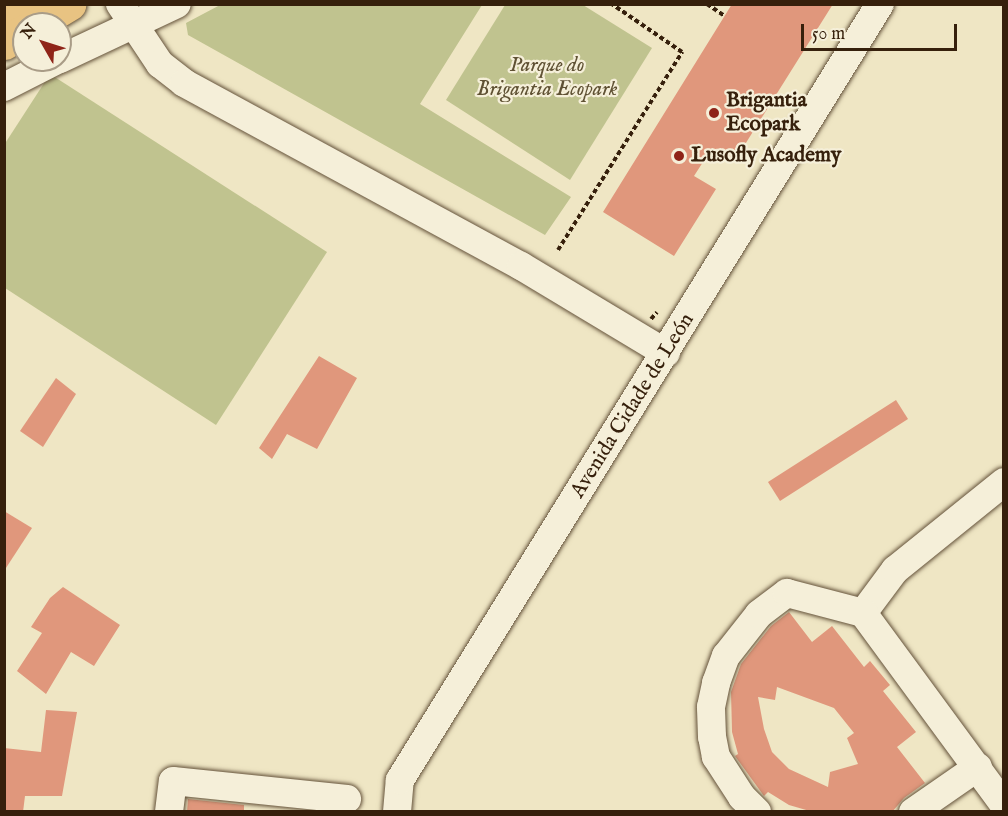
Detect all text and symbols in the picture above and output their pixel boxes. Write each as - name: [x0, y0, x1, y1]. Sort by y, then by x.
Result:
- north arrow: [12, 12, 72, 72]
- scale bar: [804, 12, 960, 50]
- text: N: [17, 20, 42, 44]
- text: 50 m: [812, 23, 845, 46]
- park label: Parque do Brigantia Ecopark: [476, 53, 618, 103]
- place label: Brigantia Ecopark: [726, 88, 807, 138]
- marker: Brigantia Ecopark: [707, 106, 721, 120]
- place label: Lusofly Academy: [691, 143, 841, 169]
- marker: Lusofly Academy: [672, 149, 686, 163]
- street label: Avenida Cidade de León: [566, 309, 700, 503]

